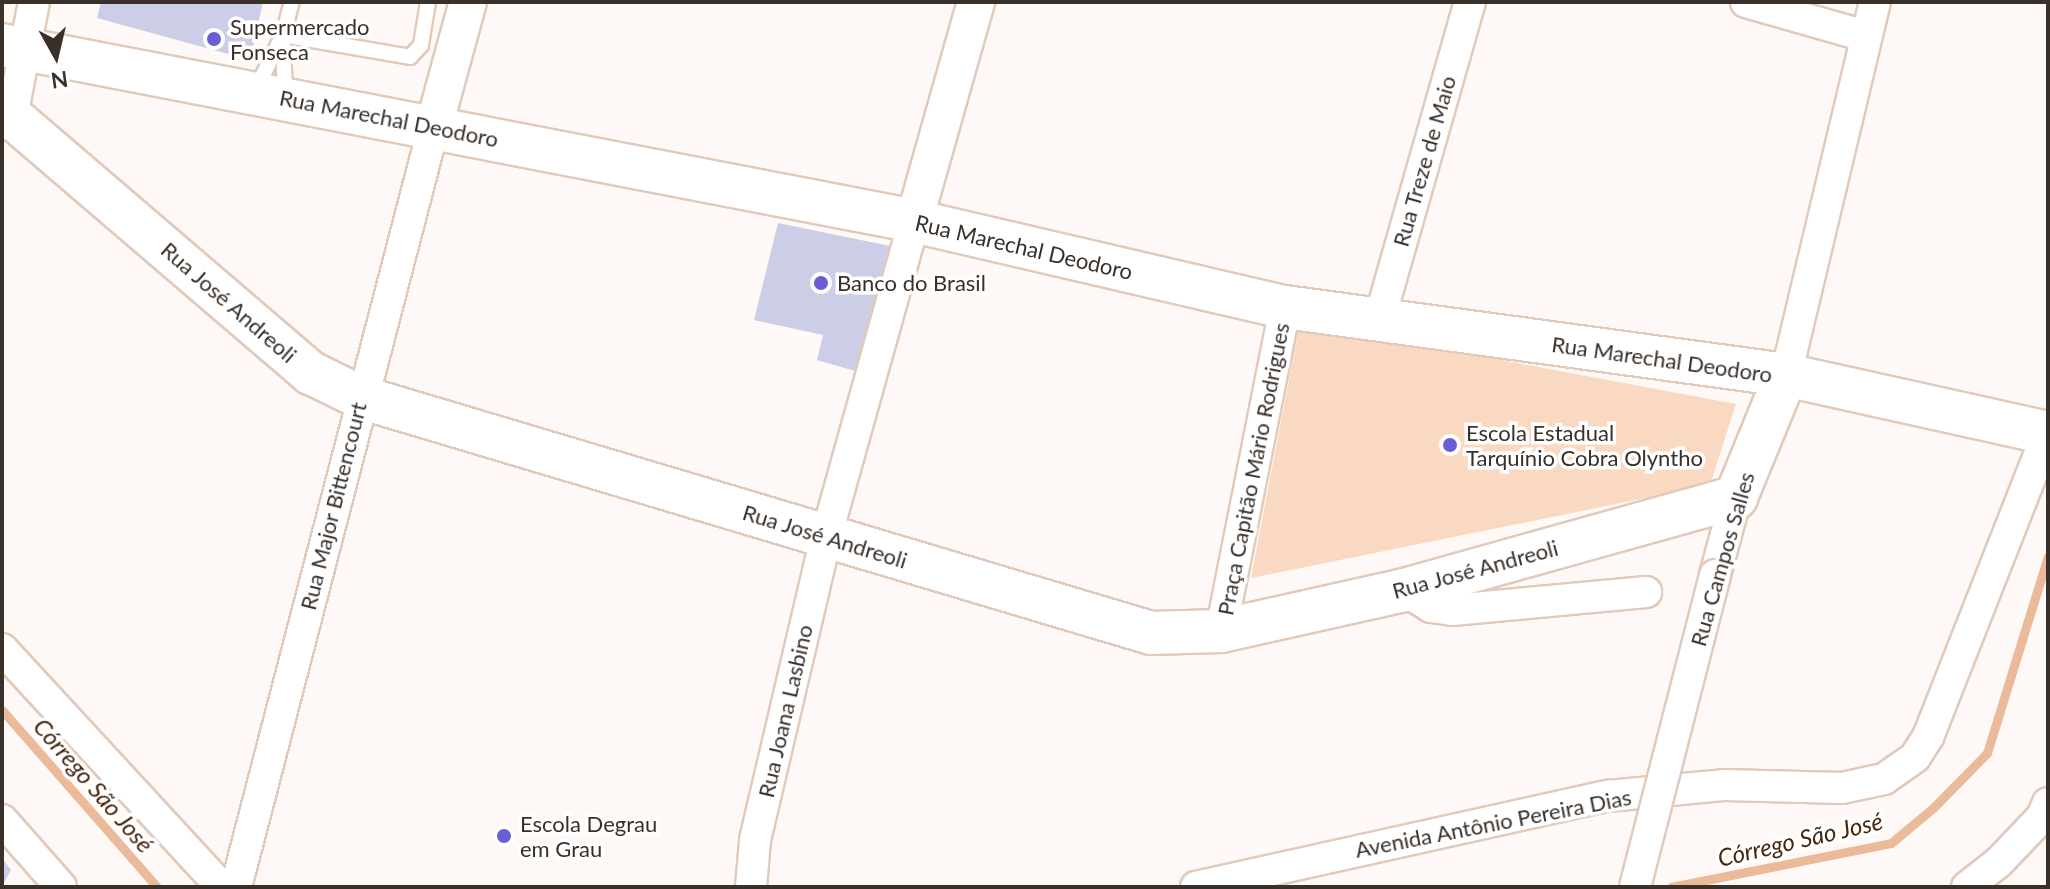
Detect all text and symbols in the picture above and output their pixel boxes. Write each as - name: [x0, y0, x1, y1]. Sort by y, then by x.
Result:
- place label: Supermercado Fonseca: [230, 13, 369, 64]
- north arrow: [16, 16, 96, 96]
- marker: Supermercado Fonseca: [205, 30, 223, 48]
- text: N: [49, 66, 70, 95]
- street label: Rua Treze de Maio: [1387, 72, 1461, 250]
- street label: Rua Marechal Deodoro: [277, 84, 501, 152]
- street label: Rua Marechal Deodoro: [913, 209, 1135, 285]
- street label: Rua José Andreoli: [155, 236, 303, 368]
- place label: Banco do Brasil: [837, 270, 986, 296]
- marker: Banco do Brasil: [812, 274, 830, 292]
- street label: Praça Capitão Mário Rodrigues: [1212, 320, 1294, 618]
- street label: Rua Marechal Deodoro: [1550, 330, 1774, 388]
- street label: Rua Major Bittencourt: [294, 399, 372, 613]
- place label: Escola Estadual Tarquínio Cobra Olyntho: [1466, 419, 1703, 470]
- marker: Escola Estadual Tarquínio Cobra Olyntho: [1441, 436, 1459, 454]
- street label: Rua Campos Salles: [1684, 469, 1760, 649]
- street label: Rua José Andreoli: [739, 498, 911, 574]
- street label: Rua José Andreoli: [1389, 534, 1561, 604]
- street label: Rua Joana Lasbino: [752, 622, 818, 800]
- water label: Córrego São José: [28, 712, 160, 858]
- street label: Avenida Antônio Pereira Dias: [1352, 783, 1634, 863]
- water label: Córrego São José: [1714, 806, 1886, 872]
- place label: Escola Degrau em Grau: [520, 810, 657, 862]
- marker: Escola Degrau em Grau: [495, 827, 513, 845]

